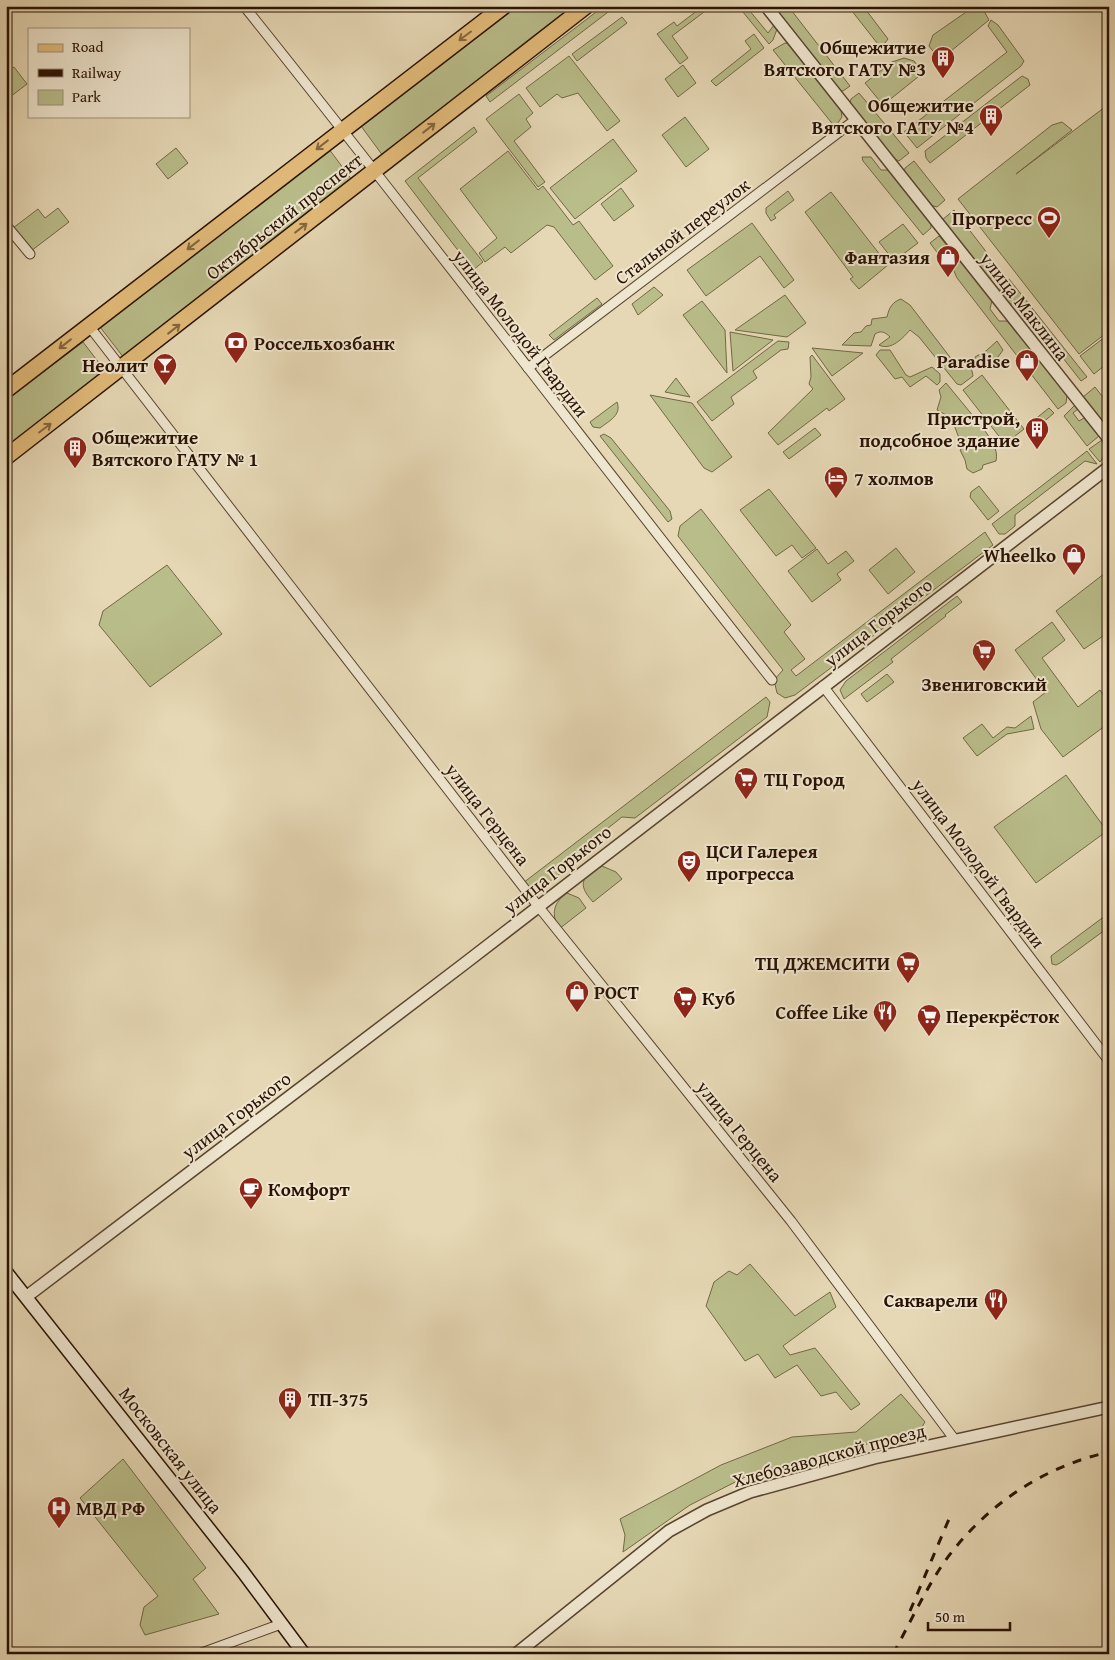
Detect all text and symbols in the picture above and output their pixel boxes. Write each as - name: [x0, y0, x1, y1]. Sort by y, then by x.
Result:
- legend: [28, 28, 190, 118]
- one-way arrow: [459, 30, 472, 41]
- place label: Общежитие Вятского ГАТУ №3: [764, 33, 926, 83]
- text: Road: [72, 36, 103, 57]
- building icon: Общежитие Вятского ГАТУ №3: [930, 45, 956, 79]
- text: Railway: [72, 62, 122, 83]
- text: Park: [72, 86, 101, 107]
- place label: Общежитие Вятского ГАТУ №4: [812, 91, 974, 141]
- building icon: Общежитие Вятского ГАТУ №4: [978, 103, 1004, 137]
- one-way arrow: [422, 122, 435, 133]
- one-way arrow: [315, 140, 329, 150]
- street label: Октябрьский проспект: [200, 145, 369, 286]
- street label: Стальной переулок: [609, 171, 755, 291]
- place label: Прогресс: [952, 204, 1032, 232]
- sports icon: Прогресс: [1036, 205, 1062, 239]
- one-way arrow: [294, 223, 308, 233]
- one-way arrow: [187, 239, 200, 250]
- street label: улица Молодой Гвардии: [446, 242, 596, 423]
- place label: Фантазия: [845, 243, 930, 271]
- shop icon: Фантазия: [935, 244, 961, 278]
- street label: улица Маклина: [973, 245, 1076, 366]
- one-way arrow: [167, 323, 180, 334]
- place label: Россельхозбанк: [254, 329, 395, 357]
- bank icon: Россельхозбанк: [223, 330, 249, 364]
- one-way arrow: [59, 339, 72, 350]
- place label: Paradise: [937, 347, 1010, 375]
- shop icon: Paradise: [1014, 348, 1040, 382]
- place label: Неолит: [82, 351, 149, 379]
- bar icon: Неолит: [152, 352, 178, 386]
- place label: Пристрой, подсобное здание: [859, 404, 1020, 454]
- building icon: Пристрой, подсобное здание: [1024, 416, 1050, 450]
- one-way arrow: [38, 423, 52, 433]
- place label: Общежитие Вятского ГАТУ № 1: [92, 423, 258, 473]
- building icon: Общежитие Вятского ГАТУ № 1: [62, 435, 88, 469]
- place label: 7 холмов: [854, 464, 934, 492]
- hotel icon: 7 холмов: [823, 465, 849, 499]
- place label: Wheelko: [984, 541, 1056, 569]
- shop icon: Wheelko: [1061, 542, 1087, 576]
- street label: улица Горького: [817, 571, 938, 674]
- supermarket icon: Звениговский: [971, 638, 997, 672]
- place label: Звениговский: [921, 670, 1047, 698]
- street label: улица Герцена: [438, 756, 537, 871]
- place label: ТЦ Город: [764, 765, 845, 793]
- supermarket icon: ТЦ Город: [733, 766, 759, 800]
- street label: улица Молодой Гвардии: [905, 771, 1052, 954]
- street label: улица Горького: [496, 818, 617, 921]
- place label: ЦСИ Галерея прогресса: [706, 837, 818, 887]
- theatre icon: ЦСИ Галерея прогресса: [676, 849, 702, 883]
- place label: ТЦ ДЖЕМСИТИ: [755, 949, 890, 977]
- supermarket icon: ТЦ ДЖЕМСИТИ: [895, 950, 921, 984]
- place label: РОСТ: [594, 978, 639, 1006]
- shop icon: РОСТ: [564, 979, 590, 1013]
- place label: Куб: [702, 984, 735, 1012]
- supermarket icon: Куб: [672, 985, 698, 1019]
- place label: Coffee Like: [776, 998, 868, 1026]
- restaurant icon: Coffee Like: [872, 999, 898, 1033]
- place label: Перекрёсток: [946, 1002, 1059, 1030]
- supermarket icon: Перекрёсток: [916, 1003, 942, 1037]
- street label: улица Горького: [174, 1064, 297, 1166]
- street label: улица Герцена: [690, 1073, 790, 1188]
- place label: Комфорт: [268, 1175, 350, 1203]
- cafe icon: Комфорт: [238, 1176, 264, 1210]
- place label: Сакварели: [884, 1286, 978, 1314]
- restaurant icon: Сакварели: [983, 1287, 1009, 1321]
- street label: Московская улица: [112, 1381, 230, 1519]
- place label: ТП-375: [308, 1385, 368, 1413]
- building icon: ТП-375: [277, 1386, 303, 1420]
- street label: Хлебозаводской проезд: [729, 1416, 929, 1494]
- place label: МВД РФ: [76, 1494, 145, 1522]
- hospital icon: МВД РФ: [46, 1495, 72, 1529]
- scale bar: [928, 1600, 1010, 1632]
- text: 50 m: [935, 1606, 966, 1627]

